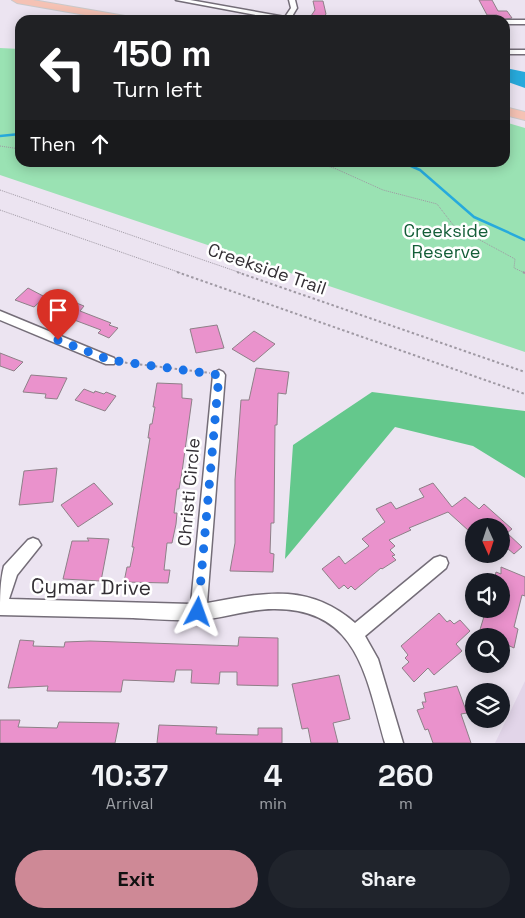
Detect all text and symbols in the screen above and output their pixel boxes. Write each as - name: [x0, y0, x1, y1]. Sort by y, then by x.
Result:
- text: 150 m: [113, 32, 211, 76]
- icon: left: [30, 35, 95, 100]
- text: Turn left: [113, 75, 203, 103]
- icon: ahead: [86, 130, 114, 158]
- text: Then: [30, 132, 76, 157]
- park label: Creekside Reserve: [404, 219, 488, 263]
- street label: Creekside Trail: [205, 237, 330, 300]
- pin: [37, 289, 79, 340]
- icon: arrive: [44, 296, 72, 324]
- street label: Christi Circle: [172, 437, 205, 547]
- north arrow: [465, 518, 510, 562]
- map controls: [465, 518, 510, 728]
- street label: Cymar Drive: [31, 572, 151, 601]
- button: sound: [465, 573, 510, 618]
- position arrow: [171, 585, 223, 637]
- button: search: [465, 628, 510, 673]
- button: layers: [465, 683, 510, 728]
- text: 10:37: [91, 756, 168, 795]
- text: 4: [263, 756, 283, 795]
- text: 260: [378, 756, 434, 795]
- text: Arrival: [106, 793, 153, 814]
- text: min: [259, 793, 287, 814]
- text: m: [399, 793, 413, 814]
- button: Exit: [15, 850, 258, 908]
- button: Share: [268, 850, 510, 908]

